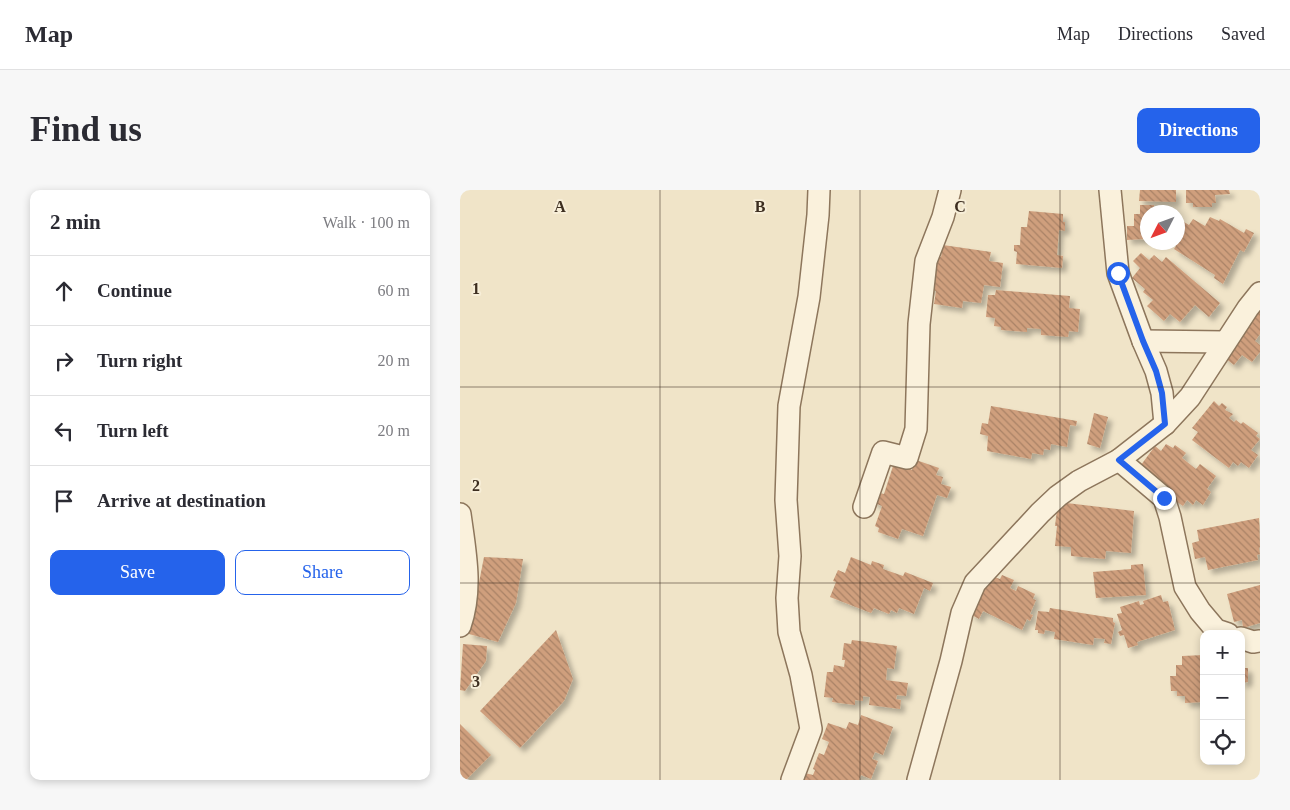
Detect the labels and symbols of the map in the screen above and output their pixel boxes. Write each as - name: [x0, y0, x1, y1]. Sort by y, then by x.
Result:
- text: A: [554, 198, 566, 215]
- text: B: [755, 198, 766, 215]
- text: C: [954, 198, 966, 215]
- north arrow: [1140, 205, 1185, 250]
- route start: [1107, 262, 1130, 285]
- text: 1: [472, 280, 480, 297]
- text: 2: [472, 477, 480, 494]
- route end: [1153, 487, 1176, 510]
- text: 3: [472, 673, 480, 690]

